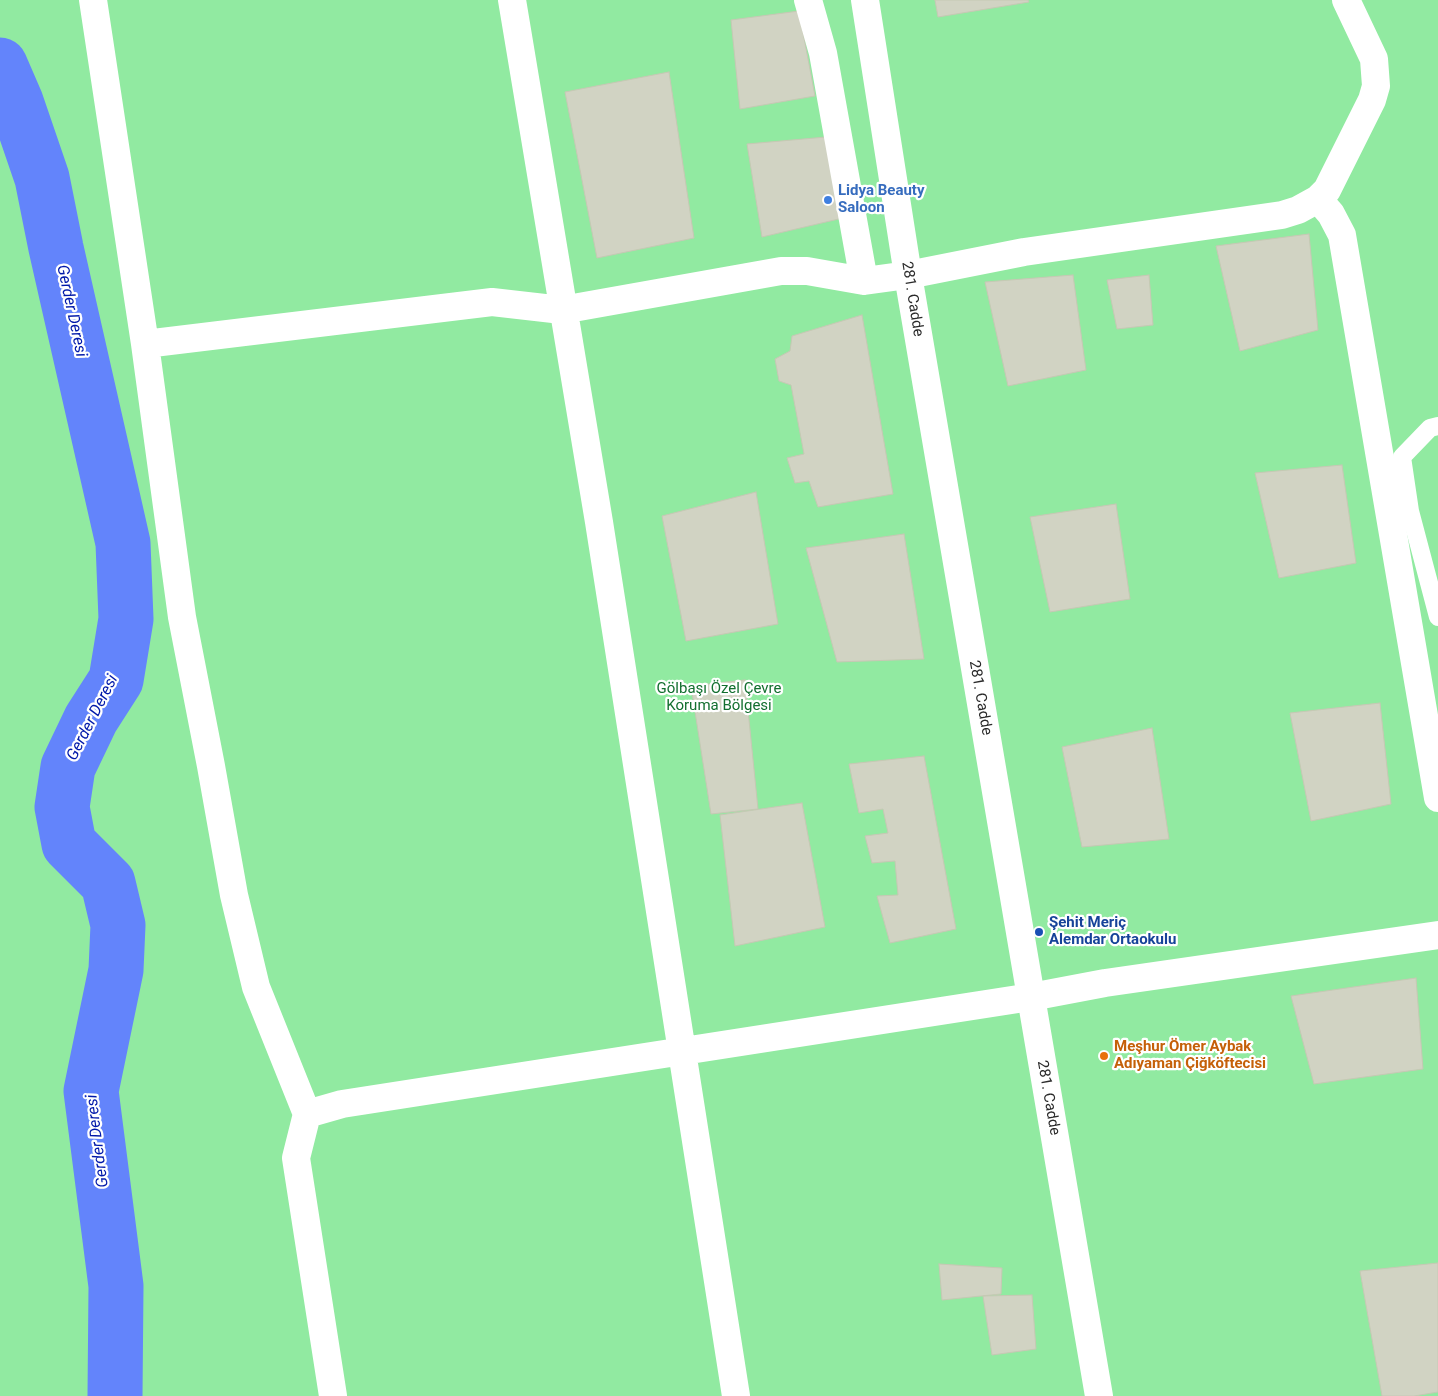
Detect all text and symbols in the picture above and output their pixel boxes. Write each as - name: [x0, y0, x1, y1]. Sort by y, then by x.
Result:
- place label: Lidya Beauty Saloon: [838, 182, 924, 217]
- marker: Lidya Beauty Saloon: [822, 194, 834, 206]
- street label: 281. Cadde: [897, 260, 927, 338]
- water label: Gerder Deresi: [52, 263, 90, 359]
- street label: 281. Cadde: [965, 659, 995, 737]
- water label: Gerder Deresi: [63, 672, 123, 764]
- park label: Gölbaşı Özel Çevre Koruma Bölgesi: [657, 680, 781, 715]
- place label: Şehit Meriç Alemdar Ortaokulu: [1049, 914, 1176, 949]
- marker: Şehit Meriç Alemdar Ortaokulu: [1033, 926, 1045, 938]
- place label: Meşhur Ömer Aybak Adıyaman Çiğköftecisi: [1114, 1038, 1266, 1073]
- marker: Meşhur Ömer Aybak Adıyaman Çiğköftecisi: [1098, 1050, 1110, 1062]
- street label: 281. Cadde: [1033, 1059, 1063, 1137]
- water label: Gerder Deresi: [83, 1093, 113, 1189]

